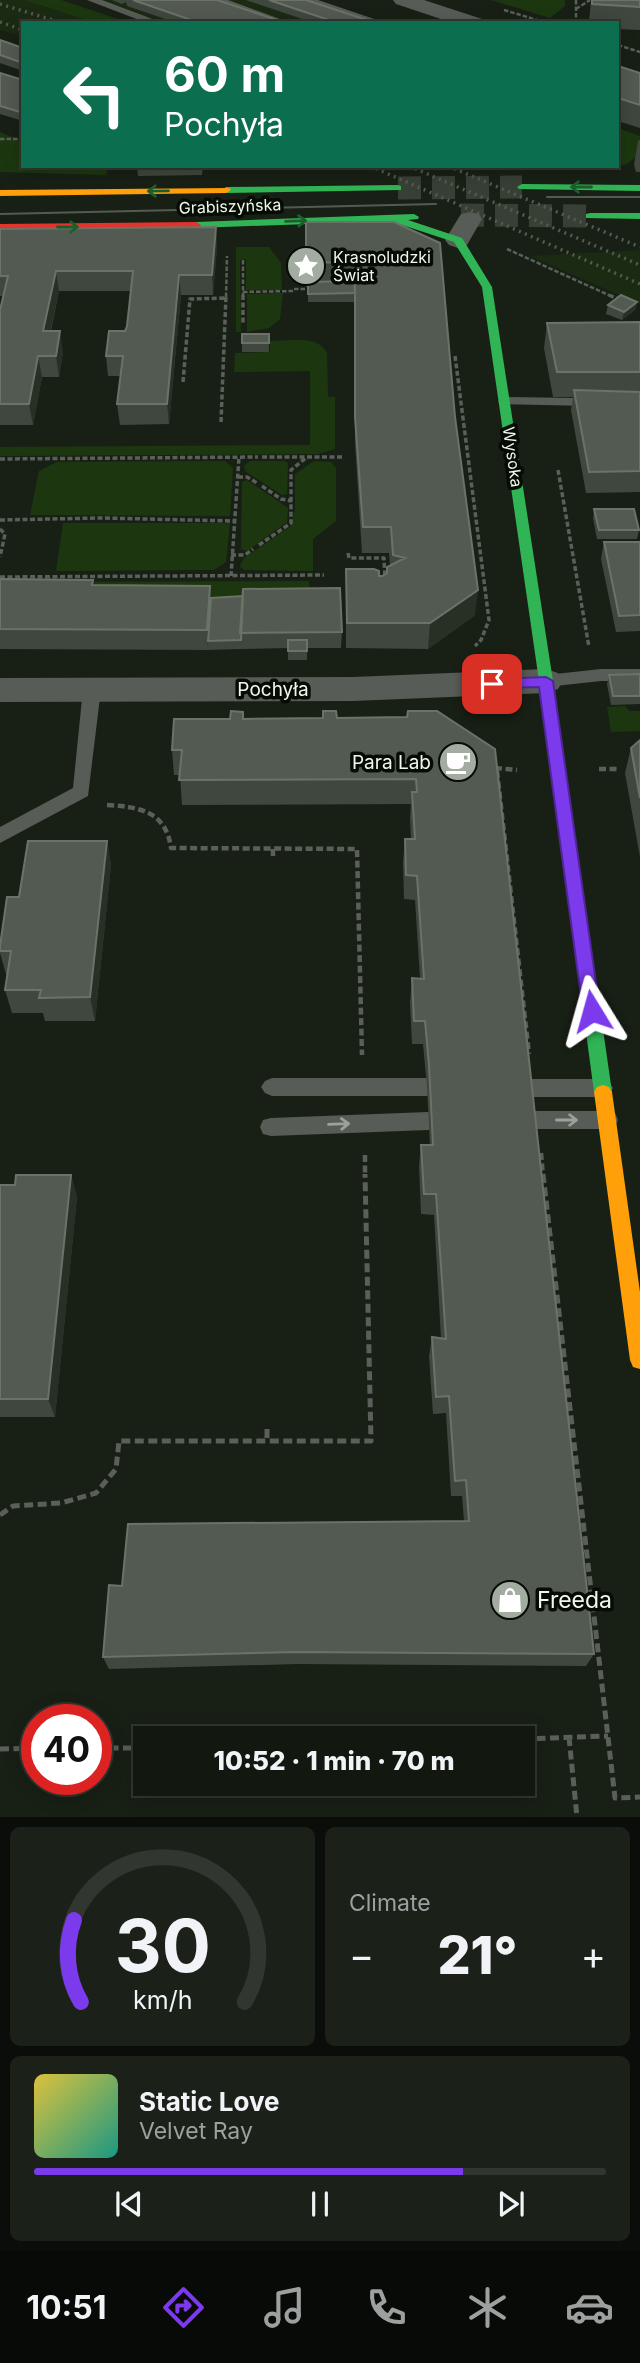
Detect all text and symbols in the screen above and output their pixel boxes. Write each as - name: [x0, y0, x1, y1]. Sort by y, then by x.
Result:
- text: 60 m: [164, 45, 285, 104]
- icon: left: [49, 49, 140, 140]
- text: Pochyła: [164, 105, 284, 144]
- one-way arrow: [570, 180, 593, 194]
- one-way arrow: [147, 184, 170, 198]
- street label: Grabiszyńska: [178, 194, 282, 218]
- one-way arrow: [284, 214, 307, 228]
- one-way arrow: [56, 220, 79, 233]
- place icon: Krasnoludzki Świat: [285, 245, 327, 287]
- place label: Krasnoludzki Świat: [333, 247, 431, 285]
- street label: Wysoka: [499, 426, 527, 488]
- pin: [462, 654, 522, 714]
- icon: arrive: [473, 665, 511, 703]
- street label: Pochyła: [237, 678, 309, 701]
- cafe icon: Para Lab: [437, 741, 479, 783]
- place label: Para Lab: [352, 751, 431, 774]
- position arrow: [555, 974, 629, 1048]
- one-way arrow: [556, 1113, 579, 1127]
- one-way arrow: [327, 1118, 350, 1131]
- shop icon: Freeda: [489, 1579, 531, 1621]
- place label: Freeda: [537, 1586, 612, 1614]
- speed limit sign: 40: [21, 1704, 112, 1795]
- text: 10:52 · 1 min · 70 m: [213, 1745, 455, 1776]
- text: Climate: [349, 1889, 431, 1917]
- text: 30: [114, 1902, 211, 1991]
- text: 21°: [437, 1924, 518, 1987]
- text: −: [349, 1932, 374, 1978]
- text: +: [581, 1932, 606, 1978]
- text: km/h: [133, 1985, 192, 2015]
- text: Static Love: [139, 2086, 280, 2117]
- text: Velvet Ray: [139, 2117, 253, 2145]
- icon: previous: [110, 2185, 148, 2223]
- icon: pause: [301, 2185, 339, 2223]
- icon: next: [492, 2185, 530, 2223]
- icon: directions: [159, 2283, 208, 2332]
- icon: music: [260, 2283, 309, 2332]
- icon: phone: [362, 2283, 411, 2332]
- icon: climate: [463, 2283, 512, 2332]
- icon: car: [565, 2283, 614, 2332]
- text: 10:51: [26, 2288, 107, 2327]

